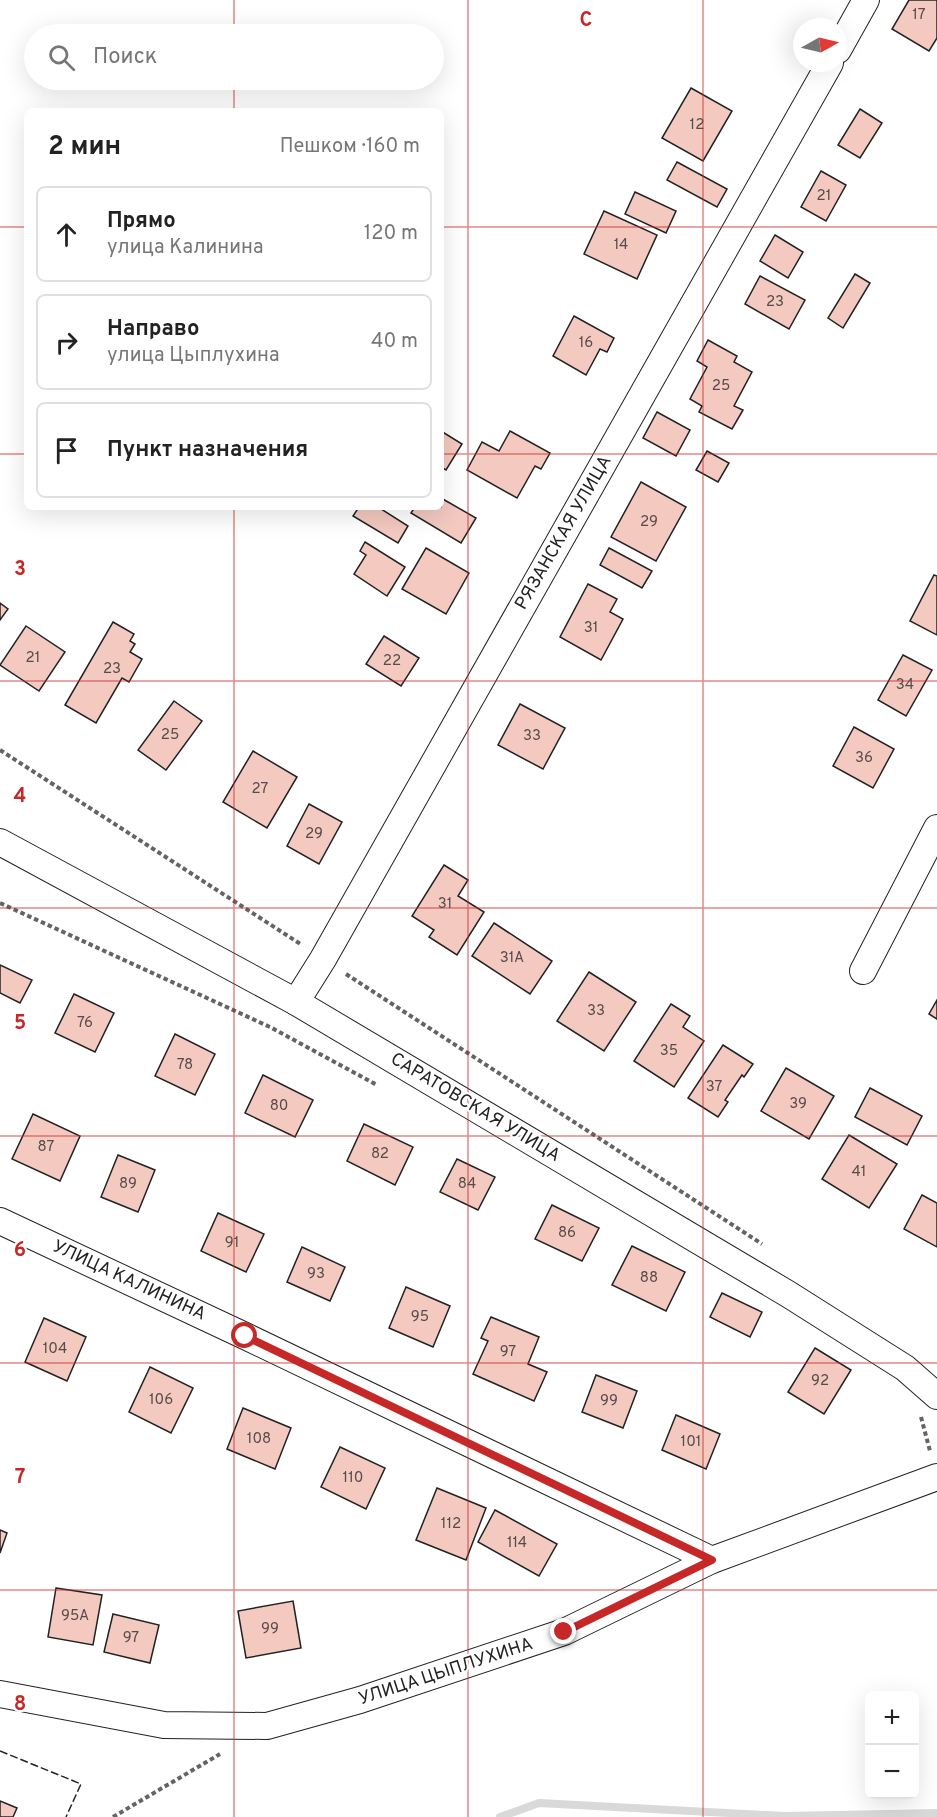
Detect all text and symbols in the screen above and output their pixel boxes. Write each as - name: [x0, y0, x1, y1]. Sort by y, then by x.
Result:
- house number: 17: [912, 6, 926, 25]
- text: C: [580, 8, 592, 34]
- north arrow: [793, 18, 847, 72]
- search box: [24, 24, 444, 90]
- icon: search: [45, 41, 78, 74]
- text: Поиск: [93, 44, 157, 71]
- house number: 12: [690, 116, 704, 135]
- text: 2 мин: [48, 131, 121, 164]
- text: Пешком · 160 m: [280, 134, 420, 160]
- house number: 21: [817, 187, 831, 206]
- text: Прямо: [107, 208, 176, 235]
- icon: ahead: [50, 218, 83, 251]
- text: 120 m: [364, 221, 418, 247]
- text: улица Калинина: [107, 235, 264, 261]
- house number: 14: [614, 236, 628, 255]
- house number: 23: [766, 293, 784, 312]
- text: Направо: [107, 316, 199, 343]
- icon: right: [50, 326, 83, 359]
- text: 40 m: [371, 329, 418, 355]
- house number: 16: [579, 334, 593, 353]
- text: улица Цыплухина: [107, 343, 279, 369]
- house number: 25: [712, 377, 730, 396]
- icon: arrive: [50, 434, 83, 467]
- text: Пункт назначения: [107, 437, 308, 464]
- street label: РЯЗАНСКАЯ УЛИЦА: [510, 452, 618, 614]
- house number: 29: [640, 513, 658, 532]
- text: 3: [14, 557, 26, 583]
- house number: 31: [584, 619, 598, 638]
- house number: 21: [26, 649, 40, 668]
- house number: 22: [383, 652, 401, 671]
- house number: 23: [103, 660, 121, 679]
- house number: 34: [896, 676, 914, 695]
- house number: 25: [161, 726, 179, 745]
- house number: 33: [523, 727, 541, 746]
- house number: 36: [855, 749, 873, 768]
- house number: 27: [252, 780, 269, 799]
- text: 4: [14, 784, 26, 810]
- house number: 29: [305, 825, 323, 844]
- house number: 31: [438, 895, 452, 914]
- house number: 31А: [500, 949, 524, 968]
- house number: 33: [587, 1002, 605, 1021]
- text: 5: [14, 1011, 26, 1037]
- house number: 76: [77, 1014, 93, 1033]
- house number: 35: [660, 1042, 678, 1061]
- street label: САРАТОВСКАЯ УЛИЦА: [386, 1048, 564, 1168]
- house number: 78: [177, 1056, 193, 1075]
- house number: 37: [706, 1078, 723, 1097]
- house number: 39: [789, 1095, 807, 1114]
- house number: 80: [270, 1097, 288, 1116]
- house number: 87: [38, 1138, 55, 1157]
- house number: 82: [371, 1145, 389, 1164]
- house number: 41: [852, 1163, 866, 1182]
- house number: 89: [119, 1175, 137, 1194]
- house number: 84: [458, 1175, 476, 1194]
- house number: 86: [558, 1224, 576, 1243]
- house number: 91: [225, 1234, 239, 1253]
- street label: УЛИЦА КАЛИНИНА: [49, 1235, 209, 1327]
- text: 6: [14, 1238, 26, 1264]
- house number: 93: [307, 1265, 325, 1284]
- house number: 88: [640, 1269, 658, 1288]
- house number: 95: [411, 1308, 429, 1327]
- route start: [231, 1322, 257, 1348]
- house number: 104: [43, 1340, 67, 1359]
- house number: 97: [500, 1343, 516, 1362]
- house number: 92: [811, 1372, 829, 1391]
- house number: 106: [149, 1391, 173, 1410]
- house number: 99: [600, 1392, 618, 1411]
- house number: 108: [247, 1430, 271, 1449]
- house number: 101: [681, 1433, 701, 1452]
- text: 7: [15, 1465, 25, 1491]
- house number: 110: [343, 1469, 363, 1488]
- house number: 112: [441, 1515, 461, 1534]
- house number: 114: [507, 1534, 527, 1553]
- house number: 95А: [61, 1607, 89, 1626]
- route end: [550, 1618, 576, 1644]
- house number: 99: [261, 1620, 279, 1639]
- house number: 97: [123, 1629, 139, 1648]
- street label: УЛИЦА ЦЫПЛУХИНА: [356, 1633, 536, 1711]
- map controls: [865, 1691, 919, 1799]
- button: +: [865, 1691, 919, 1745]
- text: 8: [14, 1692, 26, 1718]
- button: −: [865, 1745, 919, 1799]

